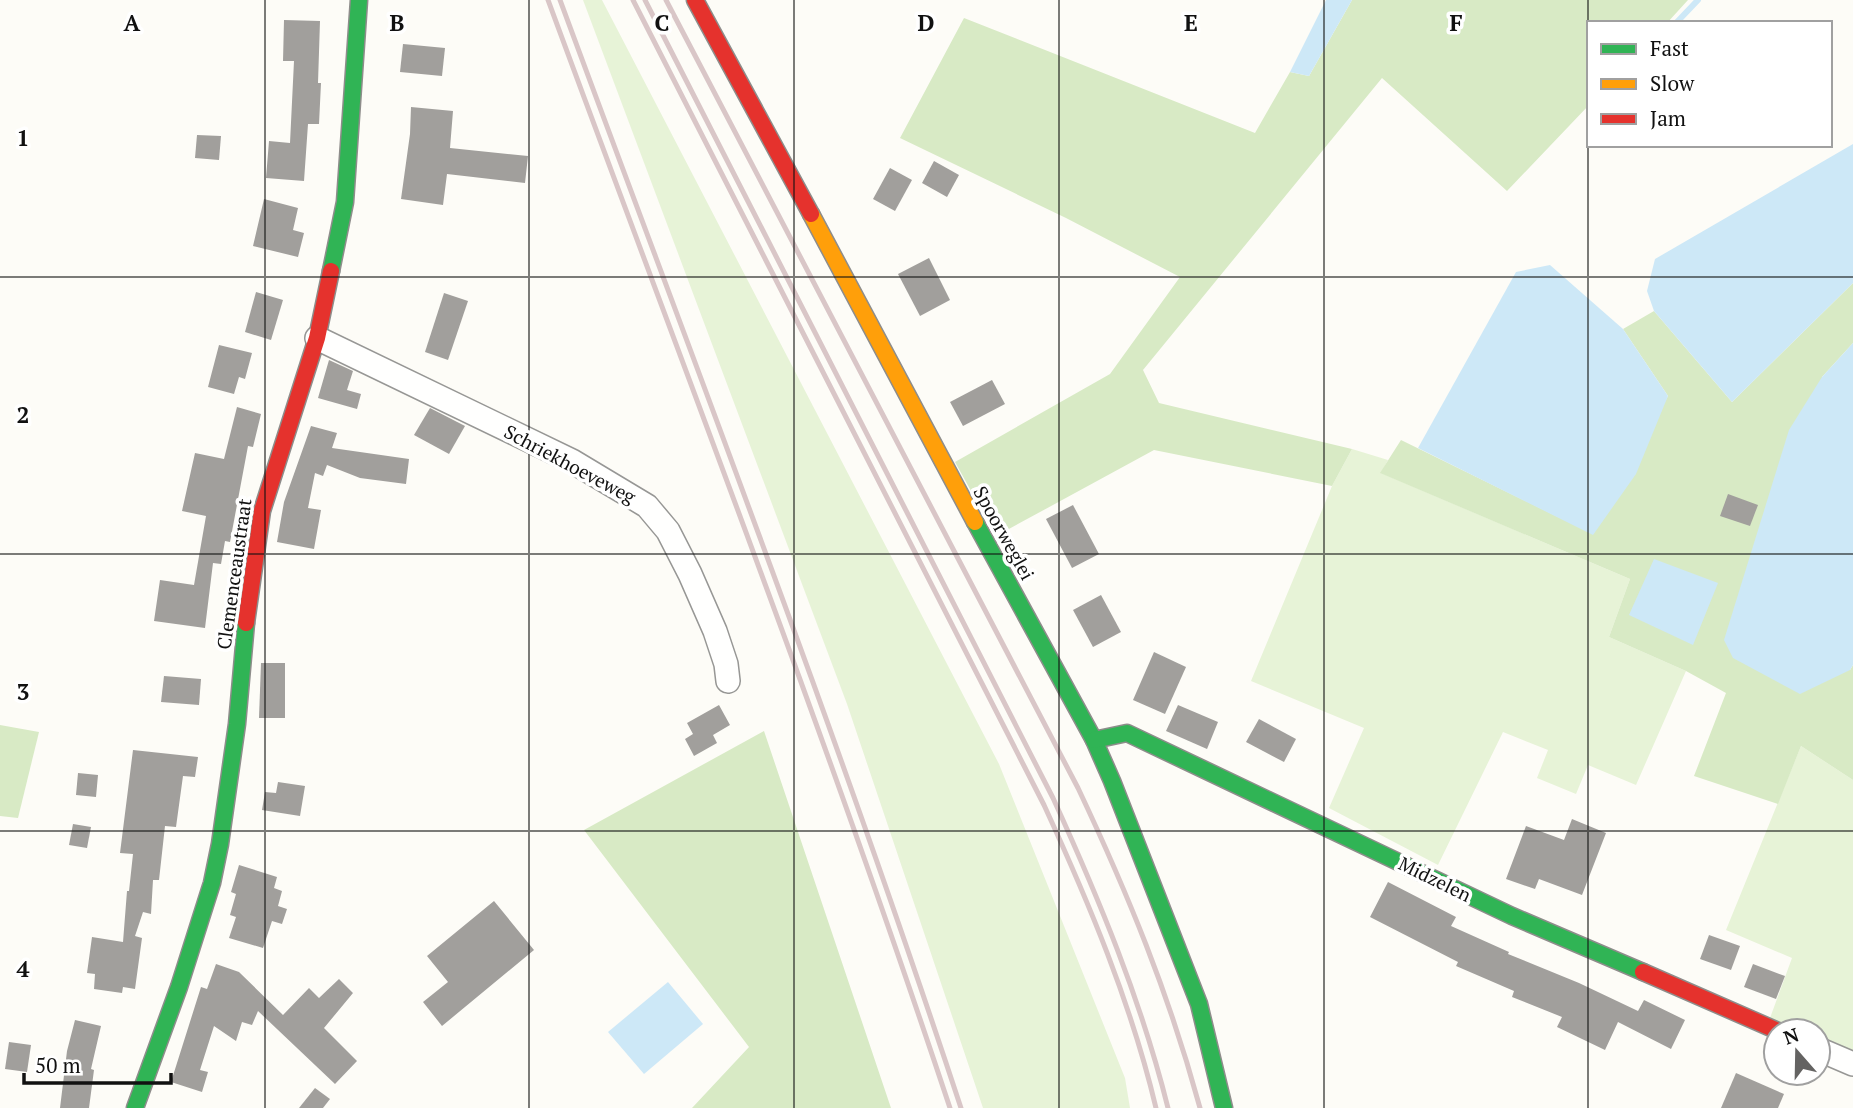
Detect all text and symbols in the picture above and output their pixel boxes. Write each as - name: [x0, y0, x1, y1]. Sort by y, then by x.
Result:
- text: A: [124, 7, 141, 38]
- text: B: [390, 7, 405, 38]
- text: C: [655, 7, 670, 38]
- text: D: [918, 7, 935, 38]
- text: E: [1184, 7, 1198, 38]
- text: F: [1449, 7, 1463, 38]
- legend: [1587, 21, 1832, 147]
- text: Fast: [1650, 34, 1689, 62]
- text: Slow: [1650, 69, 1695, 97]
- text: Jam: [1650, 104, 1686, 132]
- text: 1: [17, 122, 30, 153]
- text: 2: [17, 399, 30, 430]
- street label: Schriekhoeveweg: [500, 418, 641, 509]
- street label: Spoorweglei: [968, 481, 1040, 584]
- street label: Clemenceaustraat: [211, 497, 256, 651]
- text: 3: [17, 676, 30, 707]
- street label: Midzelen: [1395, 850, 1476, 907]
- text: 4: [17, 953, 30, 984]
- north arrow: [1762, 1017, 1832, 1087]
- text: N: [1780, 1021, 1803, 1050]
- scale bar: [24, 1042, 172, 1086]
- text: 50 m: [35, 1051, 81, 1079]

